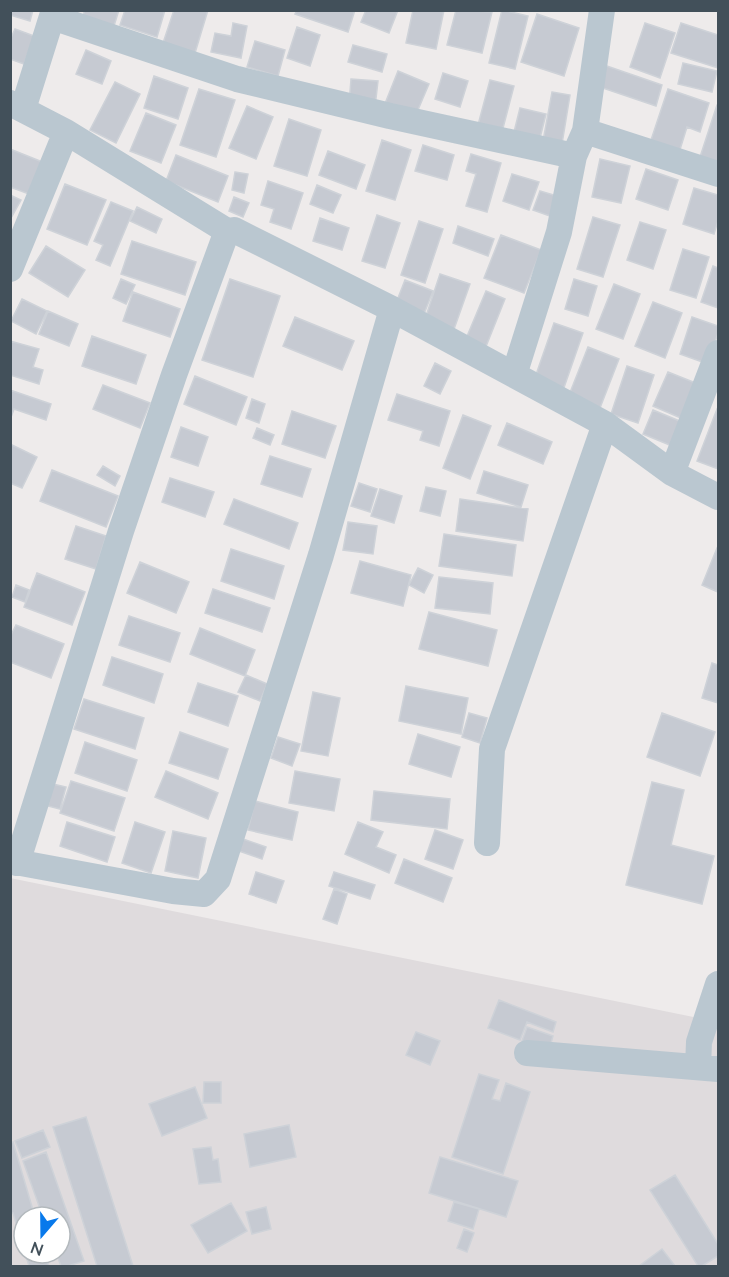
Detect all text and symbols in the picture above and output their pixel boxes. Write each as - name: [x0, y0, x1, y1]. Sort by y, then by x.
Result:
- north arrow: [12, 1205, 72, 1265]
- text: N: [28, 1239, 46, 1261]

